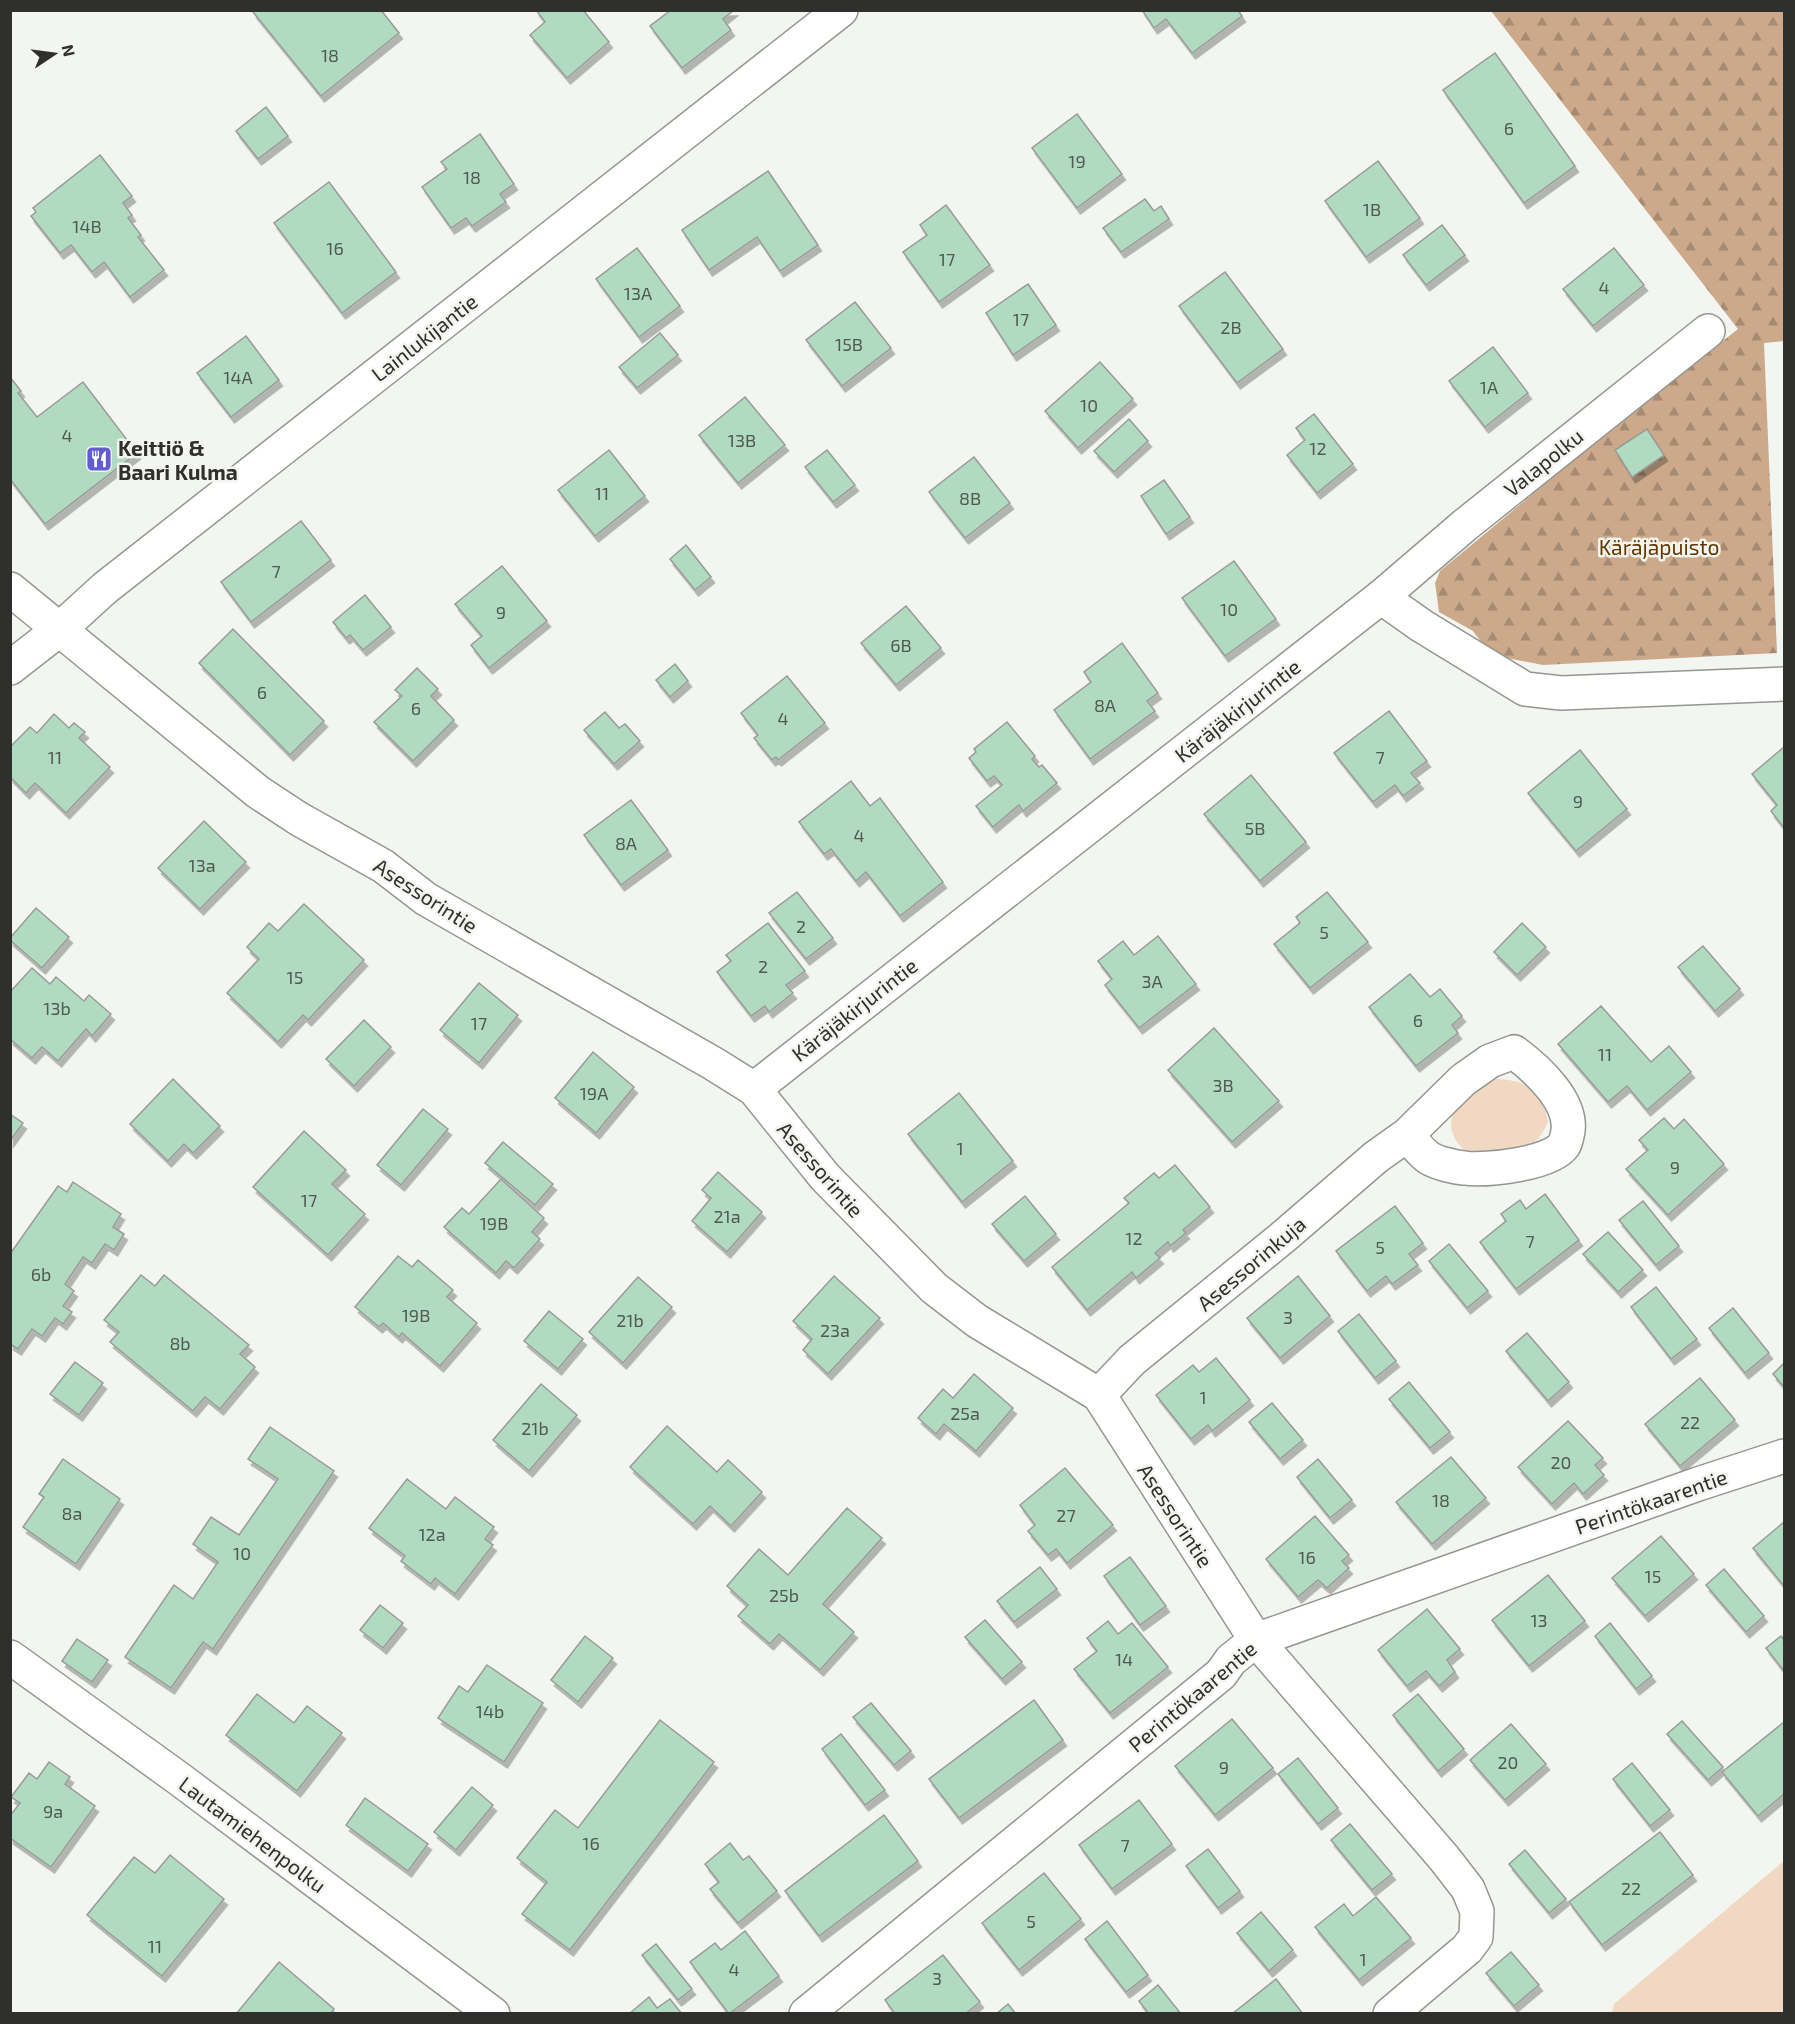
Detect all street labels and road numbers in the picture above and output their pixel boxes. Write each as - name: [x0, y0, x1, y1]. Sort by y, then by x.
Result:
- street label: Lainlukijantie: [366, 288, 482, 387]
- street label: Valapolku: [1498, 423, 1588, 501]
- street label: Käräjäkirjurintie: [1169, 653, 1305, 768]
- street label: Asessorintie: [369, 852, 483, 938]
- street label: Käräjäkirjurintie: [786, 952, 922, 1067]
- street label: Asessorintie: [773, 1116, 869, 1222]
- street label: Asessorinkuja: [1192, 1211, 1311, 1316]
- street label: Asessorintie: [1133, 1458, 1219, 1572]
- street label: Perintökaarentie: [1572, 1463, 1730, 1539]
- street label: Perintökaarentie: [1123, 1635, 1261, 1757]
- street label: Lautamiehenpolku: [175, 1771, 331, 1897]

